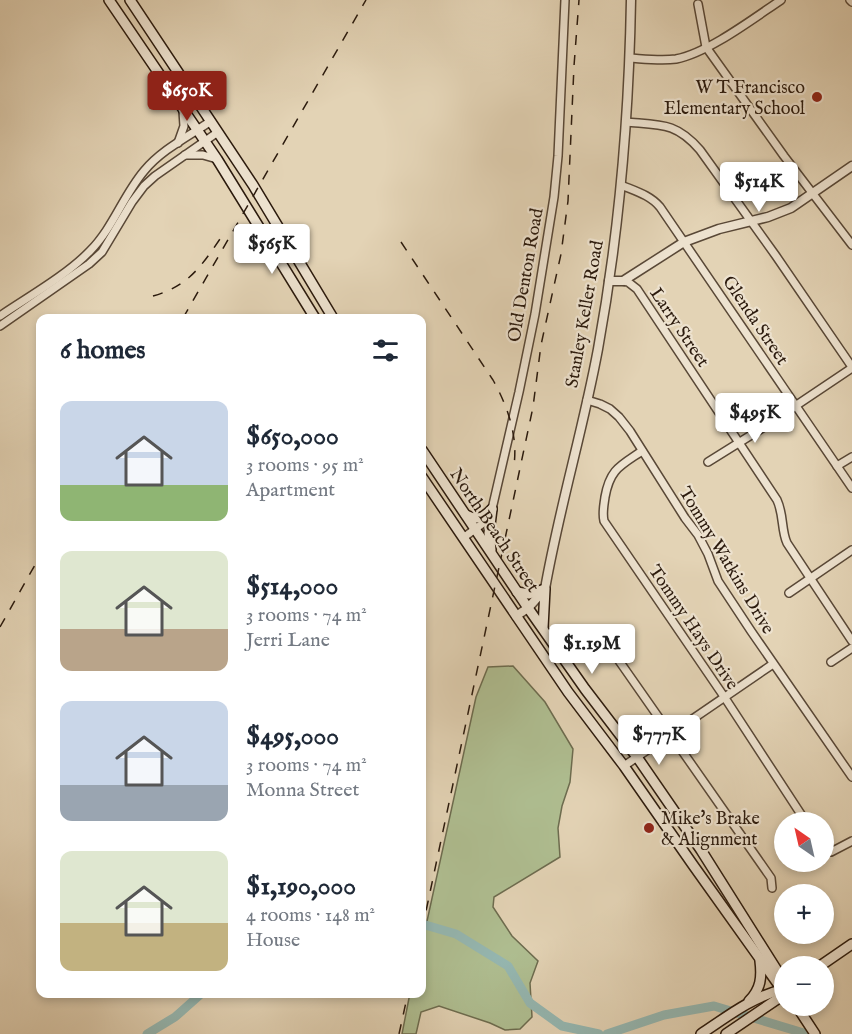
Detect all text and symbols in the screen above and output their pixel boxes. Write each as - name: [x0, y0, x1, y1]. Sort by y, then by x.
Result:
- pin: $650K: [145, 71, 229, 122]
- place label: W T Francisco Elementary School: [664, 77, 805, 121]
- text: $650K: [162, 78, 212, 103]
- marker: W T Francisco Elementary School: [810, 90, 824, 104]
- pin: $514K: [717, 162, 801, 213]
- text: $514K: [734, 169, 784, 194]
- street label: Old Denton Road: [503, 206, 550, 344]
- pin: $565K: [230, 224, 314, 275]
- text: $565K: [248, 231, 296, 256]
- street label: Stanley Keller Road: [561, 238, 610, 390]
- street label: Glenda Street: [716, 272, 793, 370]
- street label: Larry Street: [644, 284, 714, 372]
- text: 6 homes: [60, 334, 145, 367]
- icon: filters: [369, 334, 402, 367]
- pin: $495K: [713, 393, 797, 444]
- text: $495K: [729, 400, 781, 425]
- text: $650,000: [246, 420, 339, 453]
- icon: home: [108, 425, 180, 497]
- text: 3 rooms · 95 m²: [246, 453, 364, 478]
- street label: North Beach Street: [444, 464, 544, 597]
- text: Apartment: [246, 478, 335, 503]
- street label: Tommy Watkins Drive: [673, 483, 779, 639]
- street label: Tommy Hays Drive: [642, 561, 743, 695]
- text: $514,000: [246, 570, 338, 603]
- icon: home: [108, 575, 180, 647]
- text: 3 rooms · 74 m²: [246, 603, 367, 628]
- pin: $1.19M: [543, 624, 641, 675]
- text: Jerri Lane: [246, 628, 330, 653]
- text: $1.19M: [563, 631, 621, 656]
- pin: $777K: [617, 715, 701, 766]
- text: $495,000: [246, 720, 339, 753]
- text: $777K: [632, 722, 686, 747]
- icon: home: [108, 725, 180, 797]
- text: 3 rooms · 74 m²: [246, 753, 367, 778]
- text: Monna Street: [246, 778, 359, 803]
- place label: Mike's Brake & Alignment: [661, 808, 760, 852]
- north arrow: [774, 812, 834, 872]
- map controls: [774, 812, 834, 1016]
- marker: Mike's Brake & Alignment: [642, 821, 656, 835]
- text: $1,190,000: [246, 870, 356, 903]
- icon: home: [108, 875, 180, 947]
- button: +: [774, 884, 834, 944]
- text: 4 rooms · 148 m²: [246, 903, 375, 928]
- text: House: [246, 928, 300, 953]
- button: −: [774, 956, 834, 1016]

